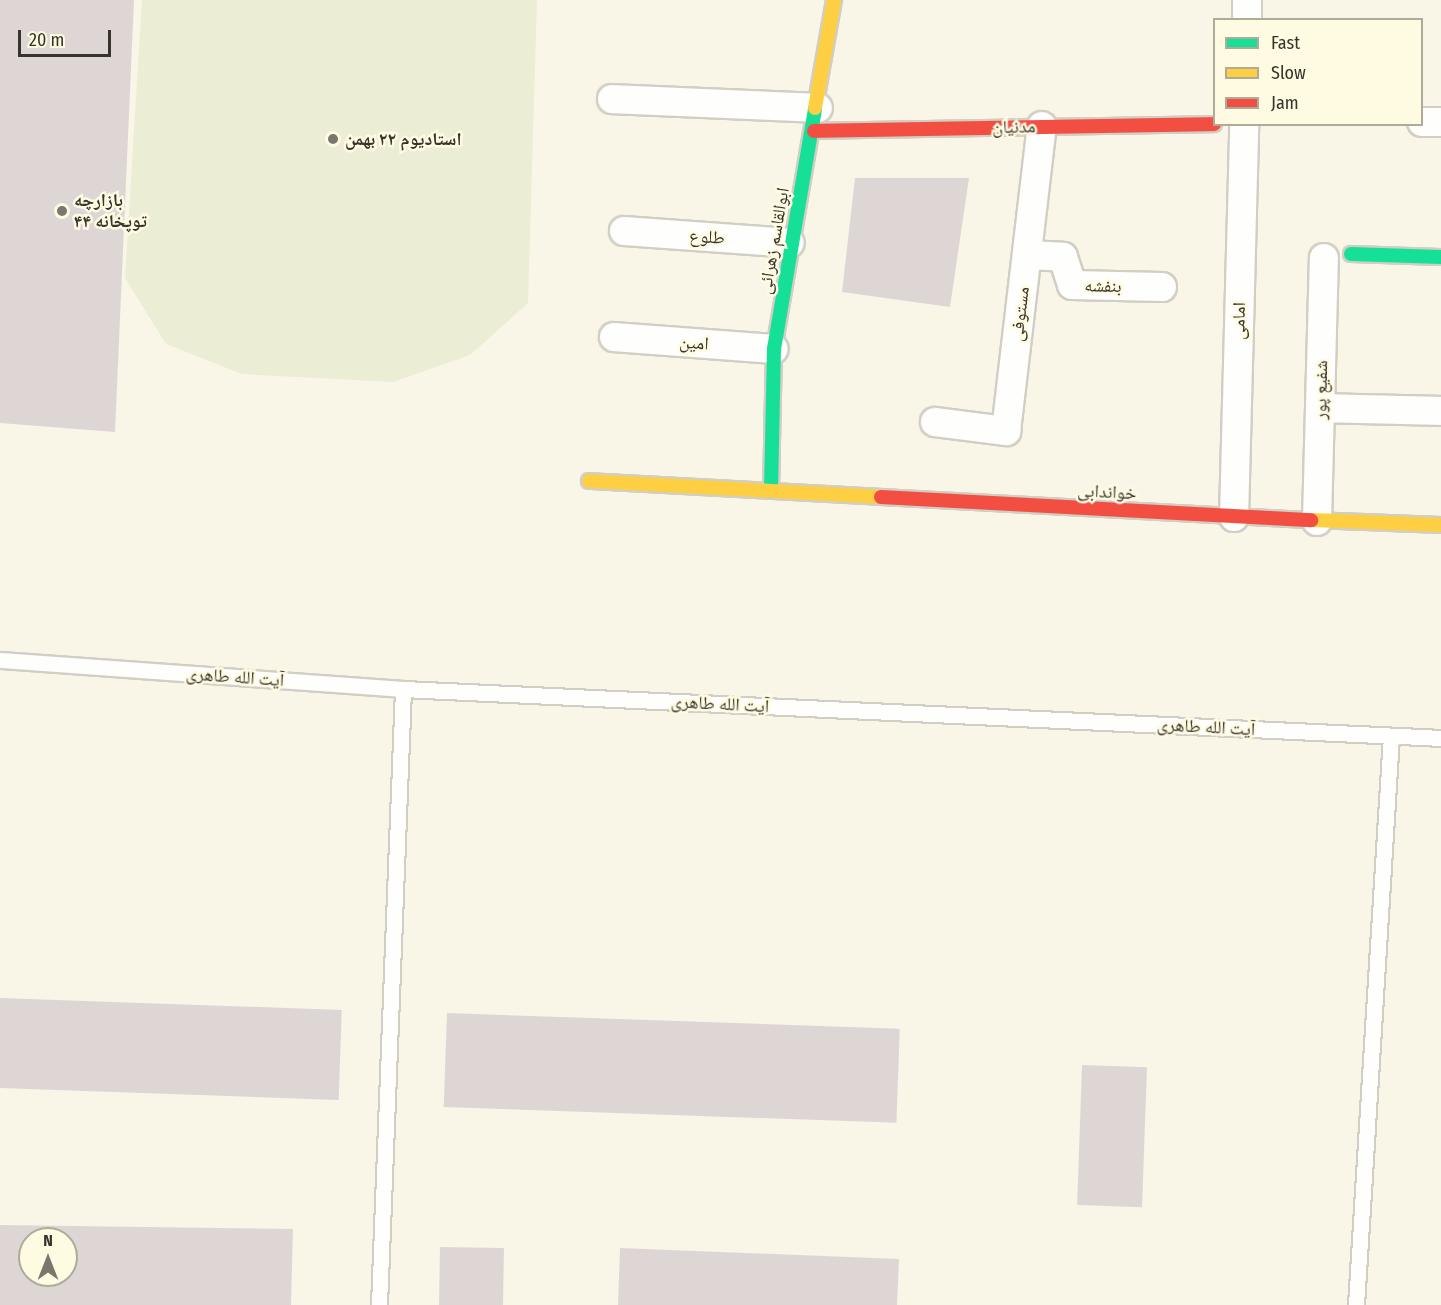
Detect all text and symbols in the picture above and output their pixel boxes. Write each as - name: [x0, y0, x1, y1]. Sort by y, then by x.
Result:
- scale bar: [21, 18, 114, 56]
- legend: [1213, 18, 1423, 126]
- text: 20 m: [29, 29, 64, 51]
- text: Fast: [1271, 32, 1300, 54]
- text: Slow: [1271, 62, 1306, 84]
- text: Jam: [1271, 92, 1299, 114]
- street label: مدنیان: [992, 116, 1036, 138]
- place label: استادیوم ۲۲ بهمن: [345, 128, 462, 150]
- marker: استادیوم ۲۲ بهمن: [326, 132, 340, 146]
- street label: ابوالقاسم زهرائی: [754, 186, 794, 296]
- place label: بازارچه توپخانه ۴۴: [74, 190, 147, 232]
- marker: بازارچه توپخانه ۴۴: [55, 204, 69, 218]
- street label: طلوع: [688, 225, 726, 249]
- street label: بنفشه: [1084, 275, 1122, 297]
- street label: مستوفی: [1006, 285, 1034, 343]
- street label: امامی: [1228, 302, 1250, 340]
- street label: امین: [679, 331, 709, 355]
- street label: شفیع پور: [1310, 360, 1332, 420]
- street label: خواندابی: [1077, 480, 1137, 504]
- street label: آیت الله طاهری: [185, 663, 285, 691]
- street label: آیت الله طاهری: [670, 691, 770, 717]
- street label: آیت الله طاهری: [1156, 714, 1256, 740]
- north arrow: [18, 1227, 78, 1287]
- text: N: [43, 1231, 53, 1250]

